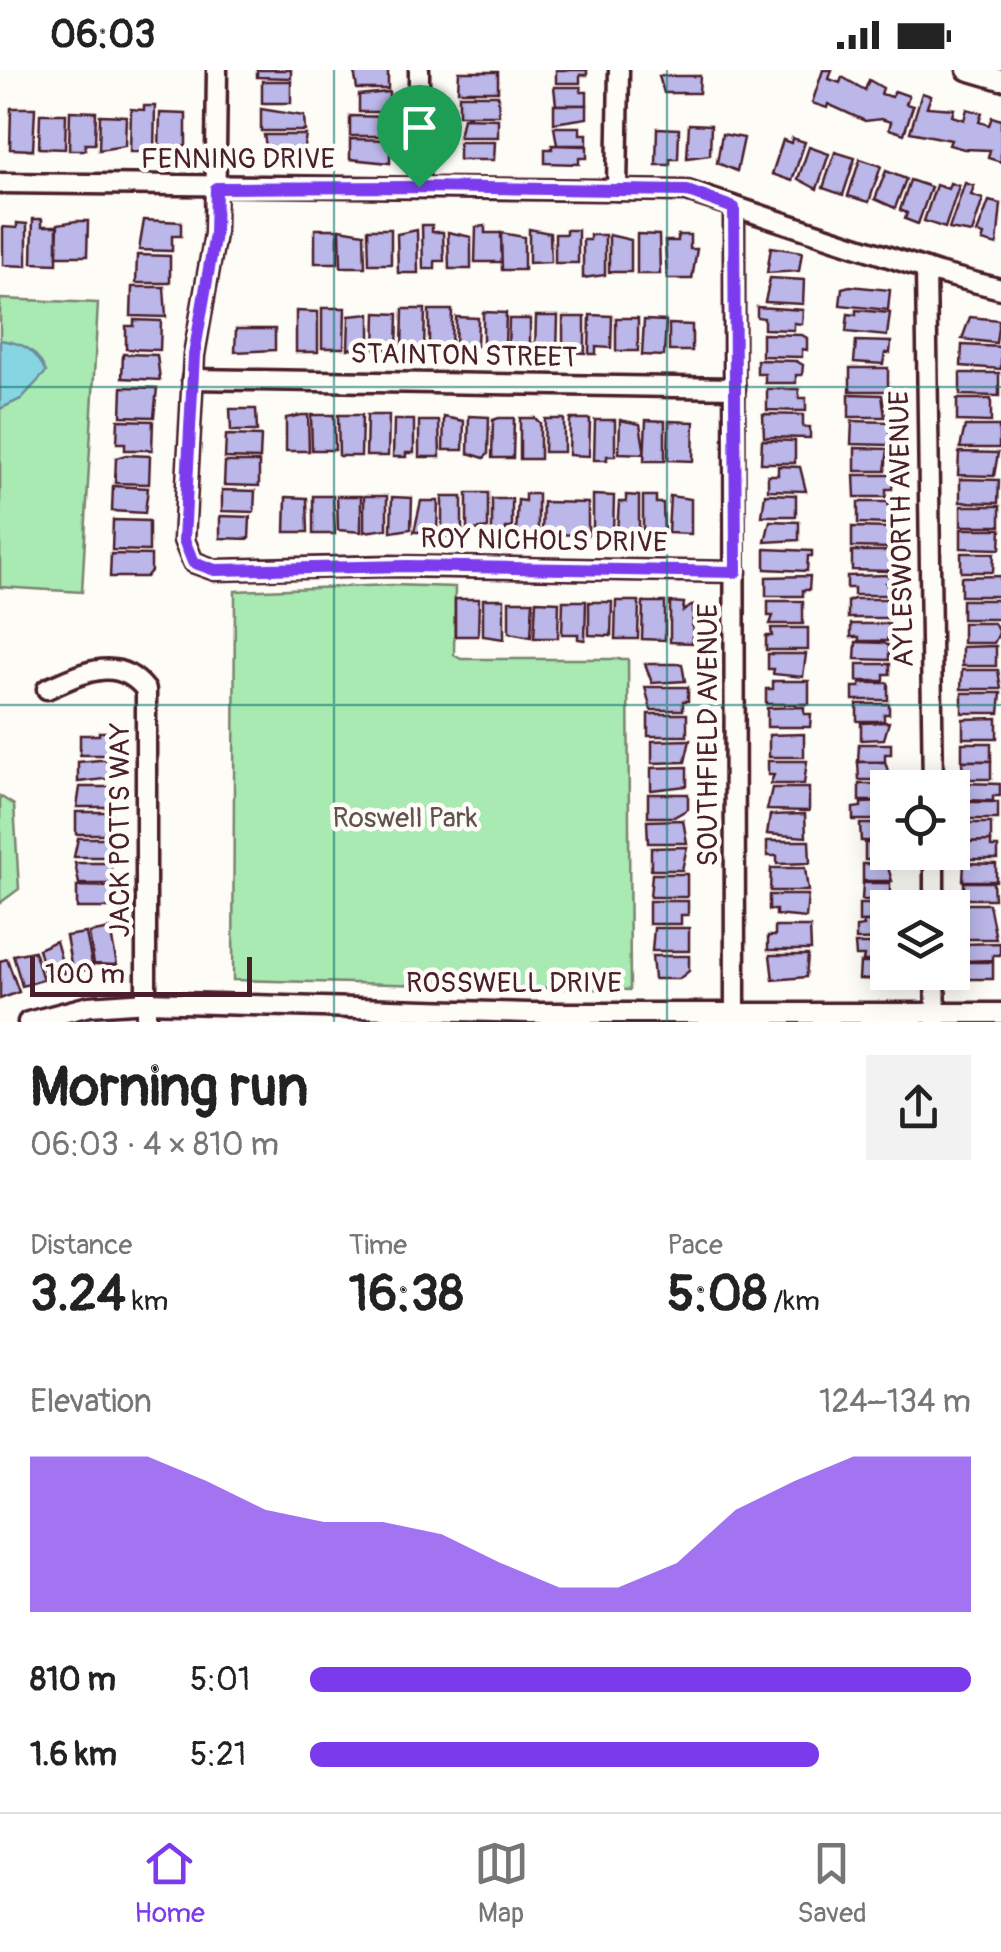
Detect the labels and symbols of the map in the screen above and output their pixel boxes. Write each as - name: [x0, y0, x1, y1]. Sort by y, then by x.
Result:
- pin: [377, 85, 462, 188]
- street label: FENNING DRIVE: [141, 142, 335, 177]
- street label: STAINTON STREET: [350, 337, 578, 375]
- street label: AYLESWORTH AVENUE: [882, 390, 922, 668]
- street label: ROY NICHOLS DRIVE: [420, 521, 668, 561]
- street label: SOUTHFIELD AVENUE: [691, 603, 726, 867]
- street label: JACK POTTS WAY: [103, 722, 138, 938]
- park label: Roswell Park: [333, 801, 478, 836]
- scale bar: [30, 952, 252, 996]
- street label: ROSSWELL DRIVE: [406, 966, 622, 1001]

